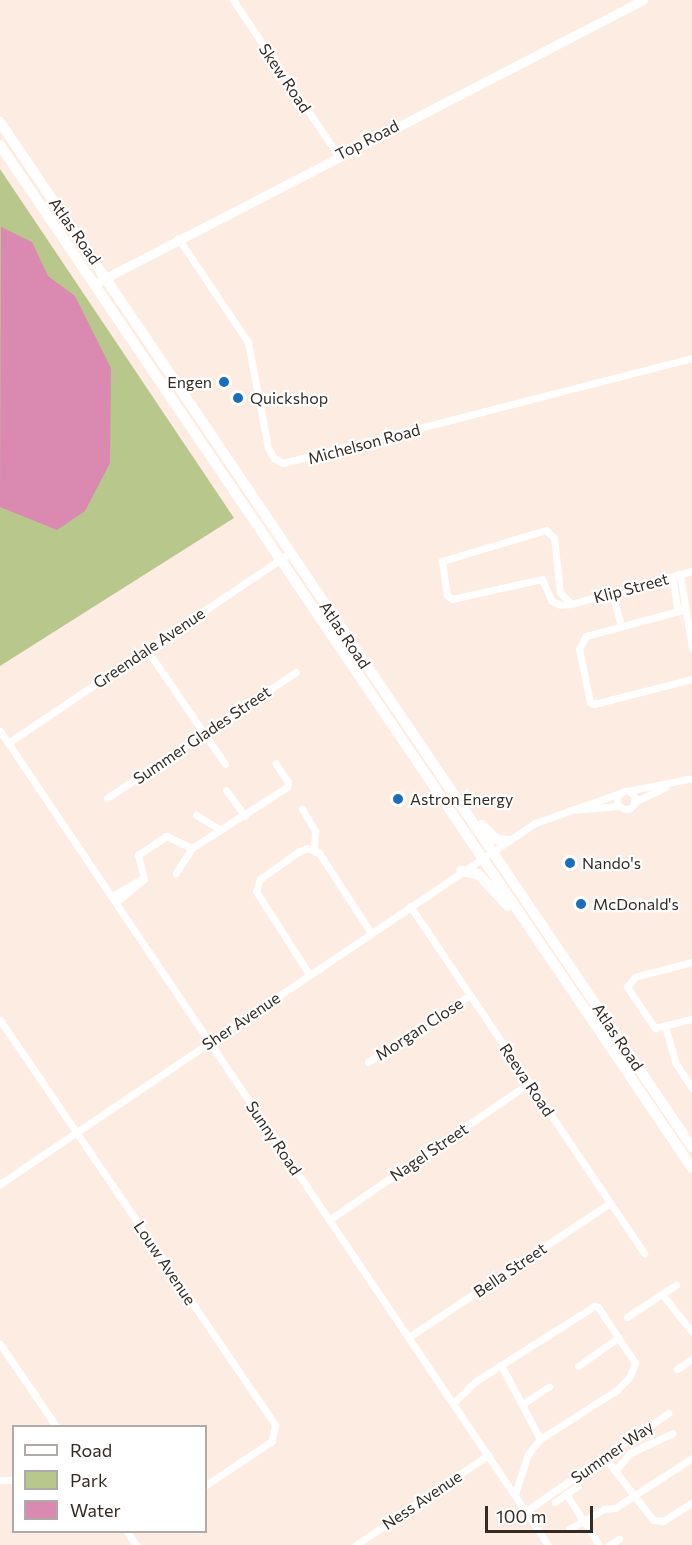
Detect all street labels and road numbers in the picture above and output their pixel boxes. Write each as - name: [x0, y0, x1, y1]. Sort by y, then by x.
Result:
- street label: Skew Road: [255, 40, 315, 116]
- street label: Top Road: [332, 116, 402, 164]
- street label: Atlas Road: [45, 194, 105, 268]
- street label: Michelson Road: [306, 420, 422, 468]
- street label: Klip Street: [591, 569, 671, 607]
- street label: Atlas Road: [315, 598, 375, 672]
- street label: Greendale Avenue: [90, 604, 208, 692]
- street label: Summer Glades Street: [130, 682, 274, 788]
- street label: Sher Avenue: [198, 988, 284, 1054]
- street label: Morgan Close: [372, 994, 466, 1064]
- street label: Atlas Road: [588, 1000, 648, 1074]
- street label: Reeva Road: [496, 1040, 558, 1120]
- street label: Sunny Road: [242, 1097, 306, 1179]
- street label: Nagel Street: [386, 1119, 472, 1185]
- street label: Louw Avenue: [130, 1217, 200, 1309]
- street label: Bella Street: [470, 1239, 550, 1301]
- street label: Summer Way: [567, 1417, 657, 1487]
- street label: Ness Avenue: [379, 1466, 465, 1534]

